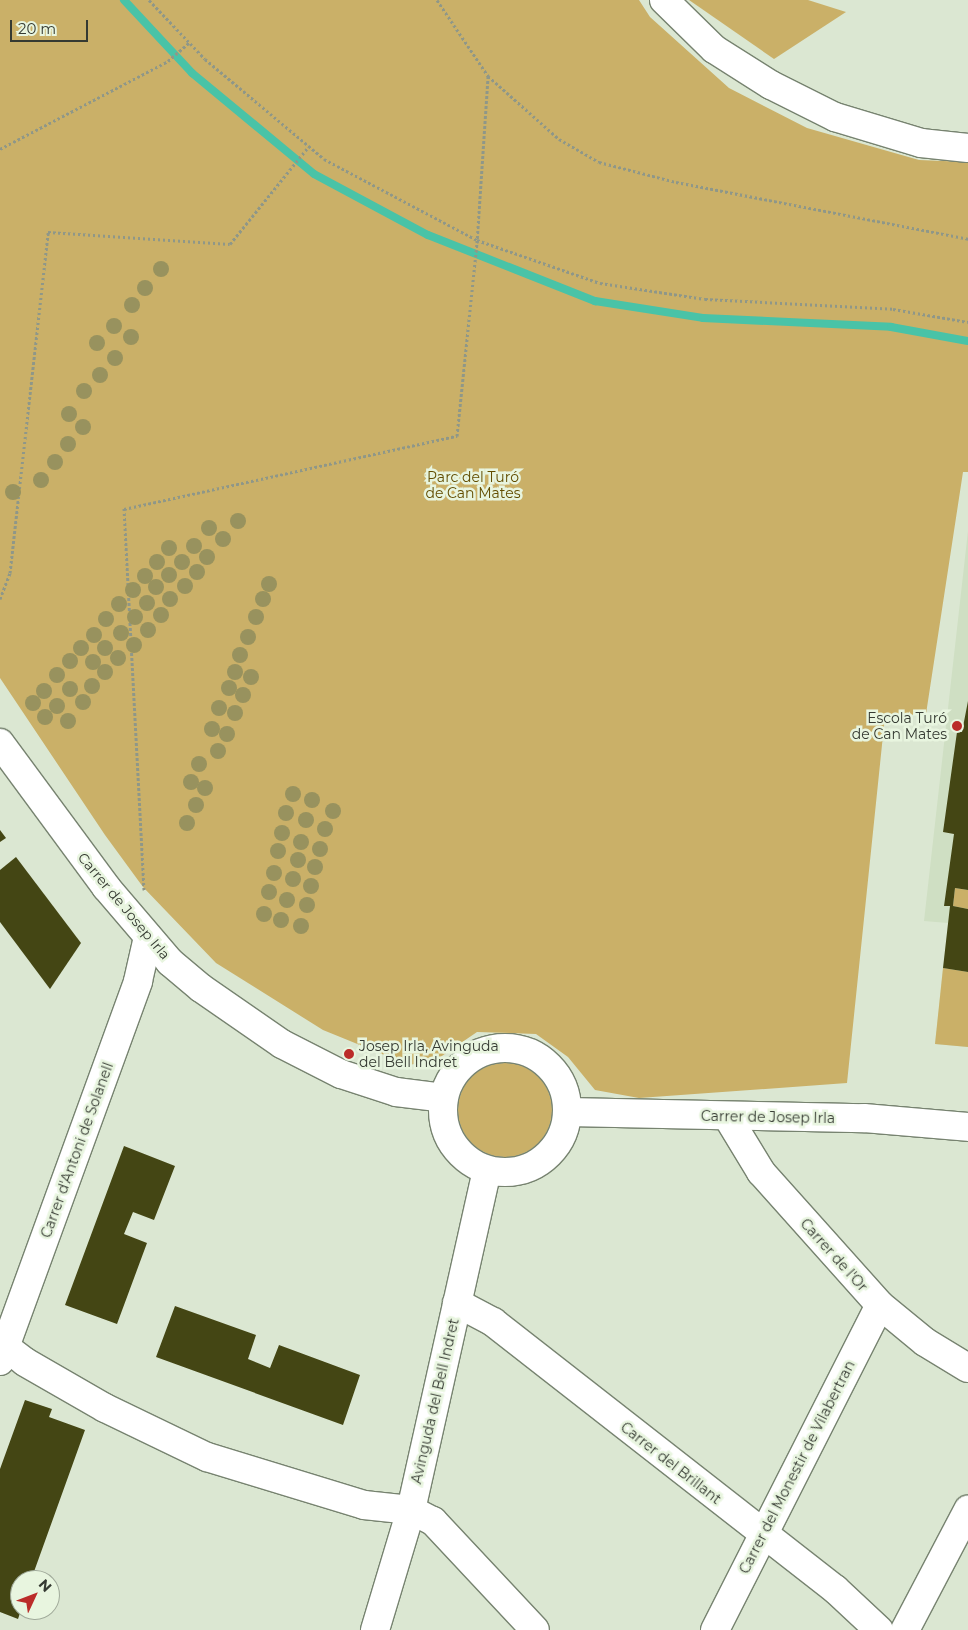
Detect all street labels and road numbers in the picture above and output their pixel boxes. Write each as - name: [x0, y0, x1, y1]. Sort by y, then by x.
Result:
- street label: Carrer de Josep Irla: [74, 849, 174, 963]
- street label: Carrer d'Antoni de Solanell: [37, 1060, 117, 1240]
- street label: Carrer de Josep Irla: [701, 1107, 835, 1127]
- street label: Carrer de l'Or: [797, 1215, 871, 1295]
- street label: Avinguda del Bell Indret: [408, 1317, 462, 1485]
- street label: Carrer del Monestir de Vilabertran: [736, 1358, 858, 1576]
- street label: Carrer del Brillant: [617, 1419, 725, 1507]

